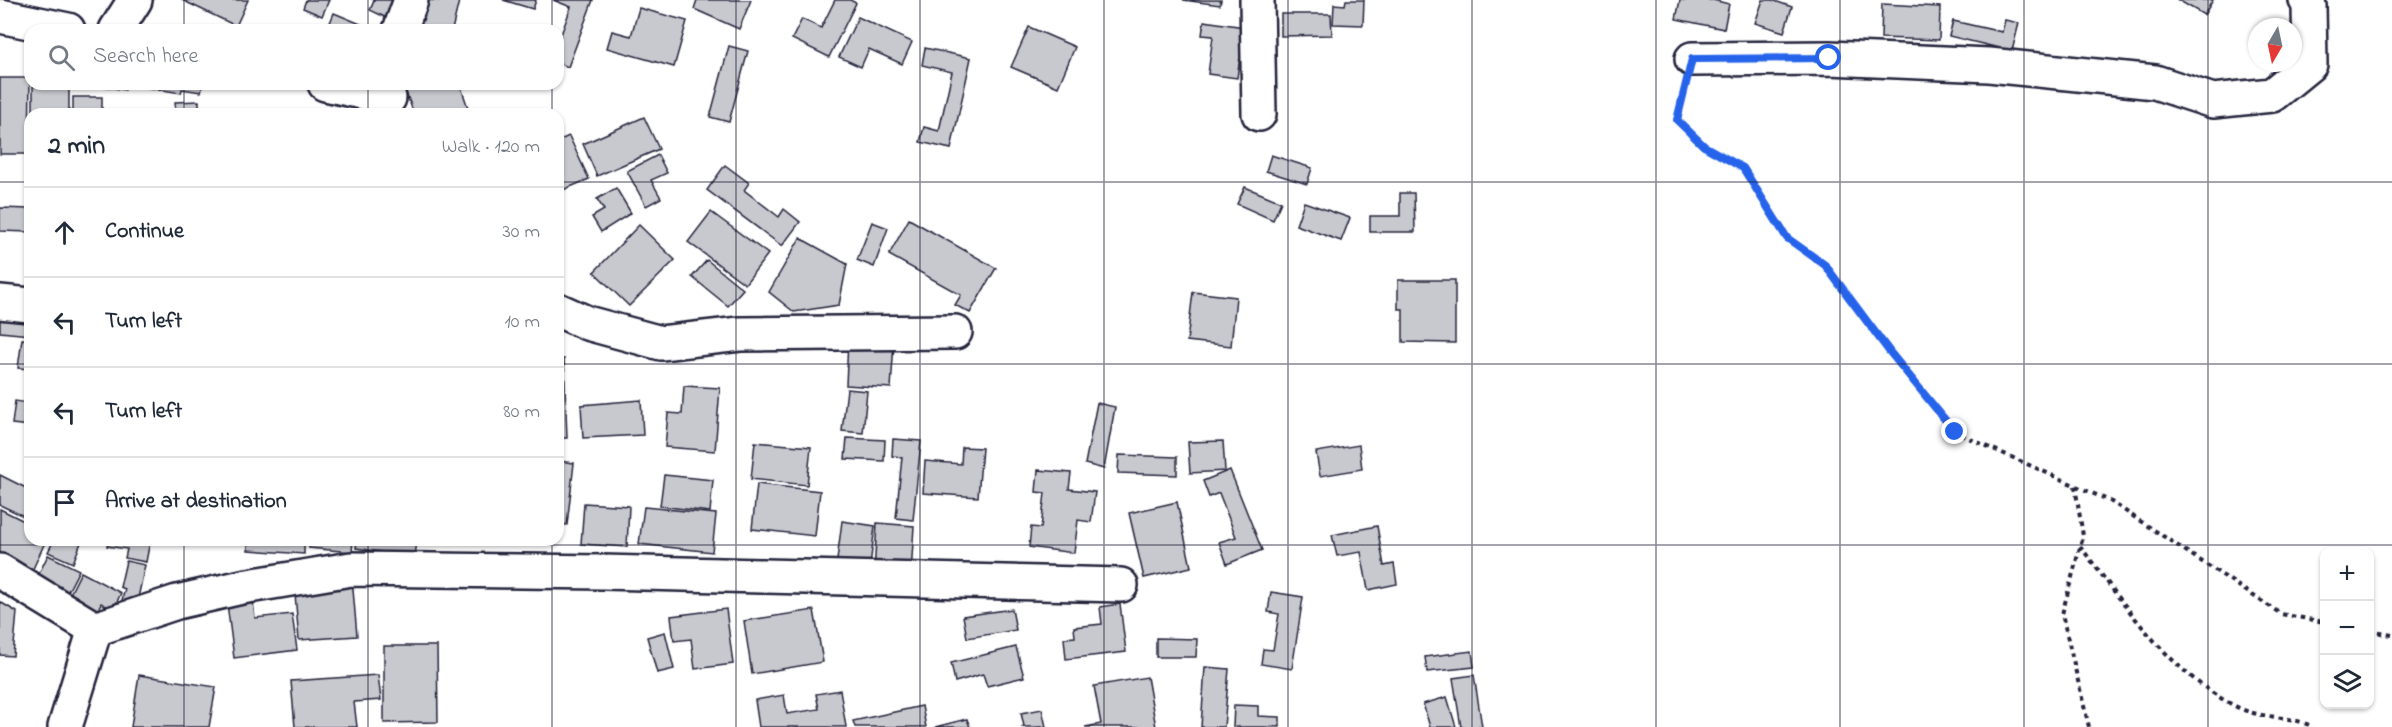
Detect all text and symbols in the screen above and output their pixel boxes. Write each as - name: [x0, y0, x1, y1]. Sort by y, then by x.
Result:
- north arrow: [2248, 18, 2302, 72]
- search box: [24, 24, 564, 90]
- icon: search: [45, 41, 78, 74]
- text: Search here: [93, 41, 198, 73]
- route start: [1815, 44, 1841, 70]
- text: 2 min: [48, 128, 105, 166]
- text: Walk · 120 m: [442, 133, 540, 162]
- icon: ahead: [48, 216, 81, 249]
- text: Continue: [105, 216, 184, 248]
- text: 30 m: [503, 218, 540, 247]
- icon: left: [48, 306, 81, 339]
- text: Turn left: [105, 306, 182, 338]
- text: 10 m: [504, 308, 540, 337]
- icon: left: [48, 396, 81, 429]
- text: Turn left: [105, 396, 182, 428]
- text: 80 m: [503, 398, 540, 427]
- route end: [1941, 418, 1967, 444]
- icon: arrive: [48, 486, 81, 519]
- text: Arrive at destination: [105, 486, 287, 518]
- map controls: [2320, 547, 2374, 709]
- button: +: [2320, 547, 2374, 601]
- button: −: [2320, 601, 2374, 655]
- button: layers: [2320, 655, 2374, 709]

